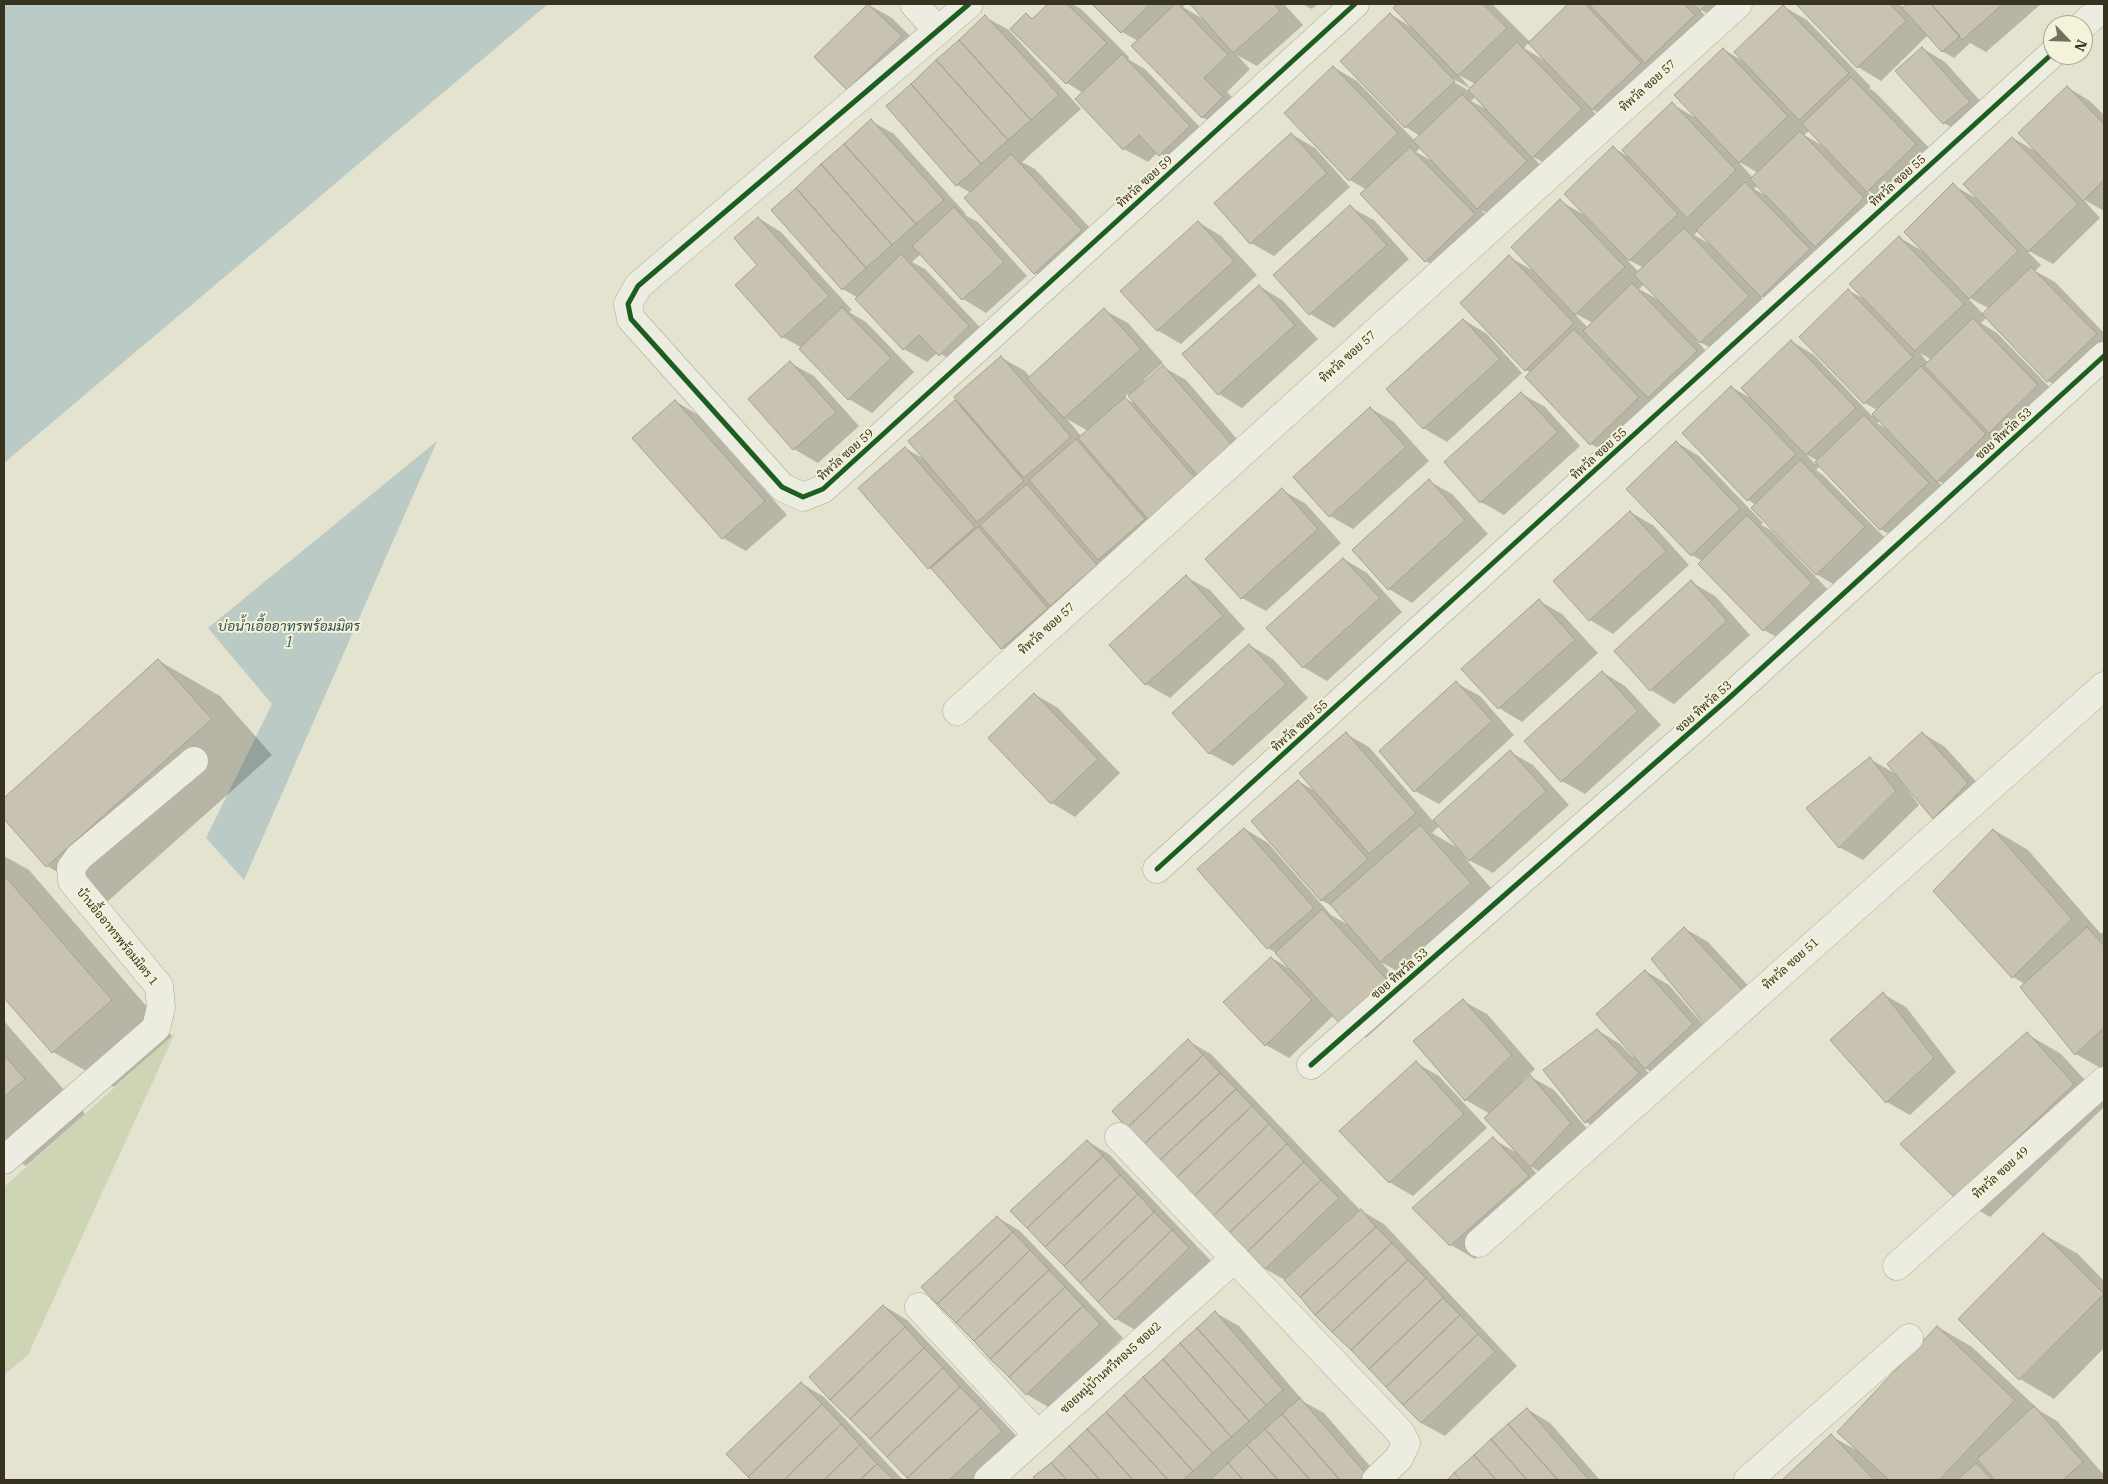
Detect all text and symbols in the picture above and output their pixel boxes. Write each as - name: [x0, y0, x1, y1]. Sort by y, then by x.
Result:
- north arrow: [2043, 15, 2093, 65]
- text: N: [2070, 37, 2091, 54]
- street label: ทิพวัล ซอย 57: [1617, 57, 1679, 115]
- street label: ทิพวัล ซอย 55: [1867, 152, 1929, 210]
- street label: ทิพวัล ซอย 59: [1114, 153, 1176, 211]
- street label: ทิพวัล ซอย 57: [1317, 328, 1379, 386]
- street label: ซอย ทิพวัล 53: [1973, 405, 2035, 463]
- street label: ทิพวัล ซอย 55: [1568, 425, 1630, 483]
- street label: ทิพวัล ซอย 59: [815, 426, 877, 484]
- street label: ทิพวัล ซอย 57: [1016, 600, 1078, 658]
- water label: บ่อน้ำเอื้ออาทรพร้อมมิตร 1: [218, 619, 360, 652]
- street label: ซอย ทิพวัล 53: [1673, 678, 1735, 736]
- street label: ทิพวัล ซอย 55: [1269, 697, 1331, 755]
- street label: บ้านอื้ออาทรพร้อมมิตร 1: [73, 885, 161, 989]
- street label: ทิพวัล ซอย 51: [1760, 935, 1822, 993]
- street label: ซอย ทิพวัล 53: [1369, 945, 1431, 1003]
- street label: ทิพวัล ซอย 49: [1970, 1144, 2032, 1202]
- street label: ซอยหมู่บ้านทวีทอง5 ซอย2: [1058, 1319, 1164, 1417]

